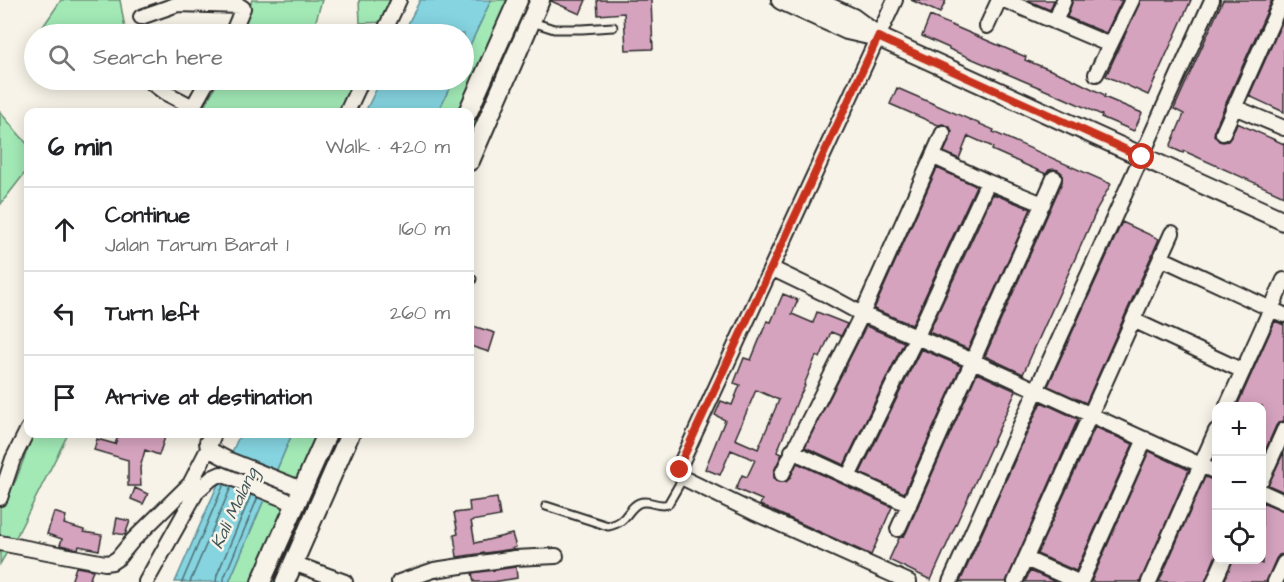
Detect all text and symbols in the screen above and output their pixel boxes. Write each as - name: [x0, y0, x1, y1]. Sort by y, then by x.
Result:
- search box: [24, 24, 474, 90]
- icon: search: [45, 41, 78, 74]
- text: Search here: [93, 42, 223, 73]
- text: 6 min: [48, 129, 112, 165]
- text: Walk · 420 m: [326, 133, 450, 161]
- route start: [1128, 143, 1154, 169]
- text: Continue: [105, 200, 190, 231]
- icon: ahead: [48, 213, 81, 246]
- text: 160 m: [399, 215, 450, 243]
- text: Jalan Tarum Barat 1: [105, 231, 289, 259]
- icon: left: [48, 297, 81, 330]
- text: Turn left: [105, 298, 199, 329]
- text: 260 m: [390, 299, 450, 327]
- icon: arrive: [48, 381, 81, 414]
- text: Arrive at destination: [105, 382, 312, 413]
- map controls: [1212, 402, 1266, 564]
- button: +: [1212, 402, 1266, 456]
- route end: [666, 456, 692, 482]
- button: −: [1212, 456, 1266, 510]
- water label: Kali Malang: [205, 462, 266, 553]
- button: locate: [1212, 510, 1266, 564]

